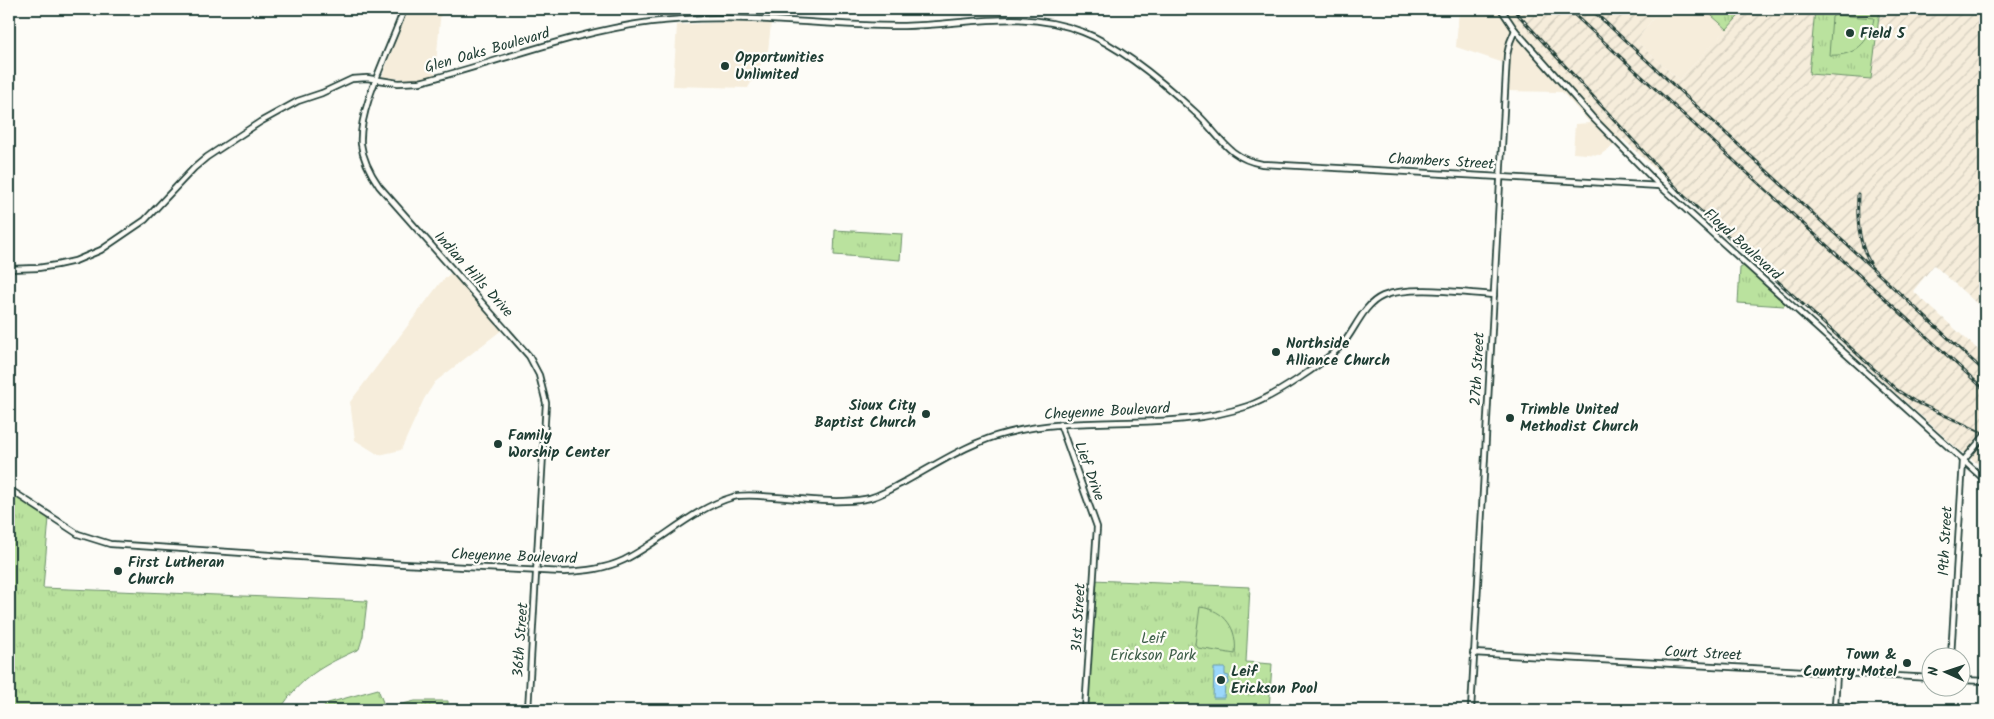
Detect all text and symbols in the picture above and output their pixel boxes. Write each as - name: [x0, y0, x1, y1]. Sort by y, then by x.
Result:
- street label: Glen Oaks Boulevard: [422, 21, 553, 80]
- place label: Field 5: [1860, 22, 1906, 46]
- marker: Field 5: [1844, 27, 1856, 39]
- place label: Opportunities Unlimited: [735, 46, 824, 87]
- marker: Opportunities Unlimited: [719, 60, 731, 72]
- street label: Chambers Street: [1387, 147, 1495, 177]
- street label: Floyd Boulevard: [1698, 203, 1787, 287]
- street label: Indian Hills Drive: [428, 226, 519, 324]
- place label: Northside Alliance Church: [1286, 332, 1390, 373]
- street label: 27th Street: [1464, 332, 1492, 406]
- marker: Northside Alliance Church: [1270, 346, 1282, 358]
- place label: Sioux City Baptist Church: [815, 394, 916, 435]
- street label: Cheyenne Boulevard: [1043, 397, 1171, 427]
- place label: Trimble United Methodist Church: [1520, 398, 1638, 439]
- marker: Sioux City Baptist Church: [920, 408, 932, 420]
- marker: Trimble United Methodist Church: [1504, 412, 1516, 424]
- place label: Family Worship Center: [508, 424, 610, 465]
- marker: Family Worship Center: [492, 438, 504, 450]
- street label: Lief Drive: [1067, 438, 1111, 505]
- street label: 19th Street: [1932, 505, 1960, 577]
- street label: Cheyenne Boulevard: [451, 543, 578, 571]
- place label: First Lutheran Church: [128, 551, 224, 592]
- marker: First Lutheran Church: [112, 565, 124, 577]
- street label: 31st Street: [1065, 583, 1093, 653]
- street label: 36th Street: [506, 602, 536, 678]
- park label: Leif Erickson Park: [1110, 627, 1197, 668]
- street label: Court Street: [1663, 640, 1743, 668]
- place label: Town & Country Motel: [1803, 643, 1897, 684]
- north arrow: [1922, 646, 1972, 696]
- marker: Town & Country Motel: [1901, 657, 1913, 669]
- place label: Leif Erickson Pool: [1231, 660, 1317, 701]
- text: N: [1923, 666, 1945, 676]
- marker: Leif Erickson Pool: [1215, 674, 1227, 686]

